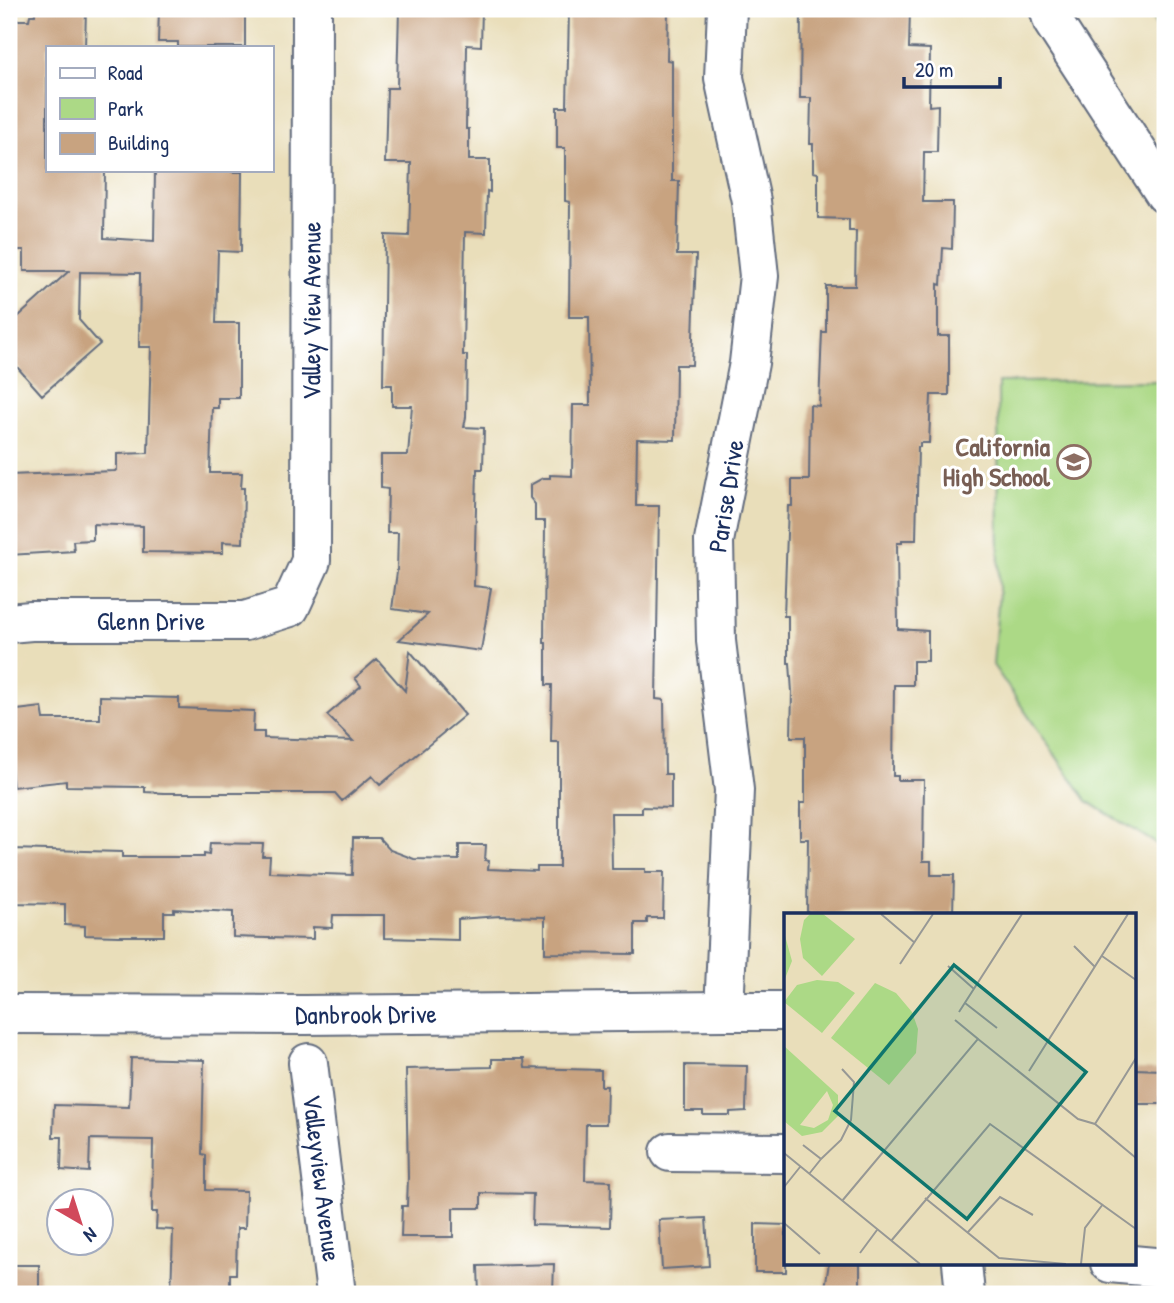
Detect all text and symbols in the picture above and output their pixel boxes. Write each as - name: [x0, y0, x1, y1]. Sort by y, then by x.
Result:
- legend: [46, 46, 273, 172]
- scale bar: [904, 46, 1001, 90]
- text: 20 m: [915, 55, 953, 84]
- text: Road: [108, 58, 142, 87]
- text: Park: [108, 94, 143, 123]
- text: Building: [108, 128, 169, 157]
- street label: Valley View Avenue: [293, 222, 329, 400]
- place label: California High School: [943, 429, 1051, 495]
- street label: Parise Drive: [699, 437, 752, 555]
- school or university icon: California High School: [1055, 443, 1093, 481]
- street label: Glenn Drive: [97, 603, 205, 638]
- inset map: [784, 913, 1136, 1264]
- street label: Danbrook Drive: [295, 996, 437, 1032]
- street label: Valleyview Avenue: [295, 1093, 350, 1264]
- north arrow: [46, 1188, 116, 1258]
- text: N: [79, 1222, 103, 1248]

